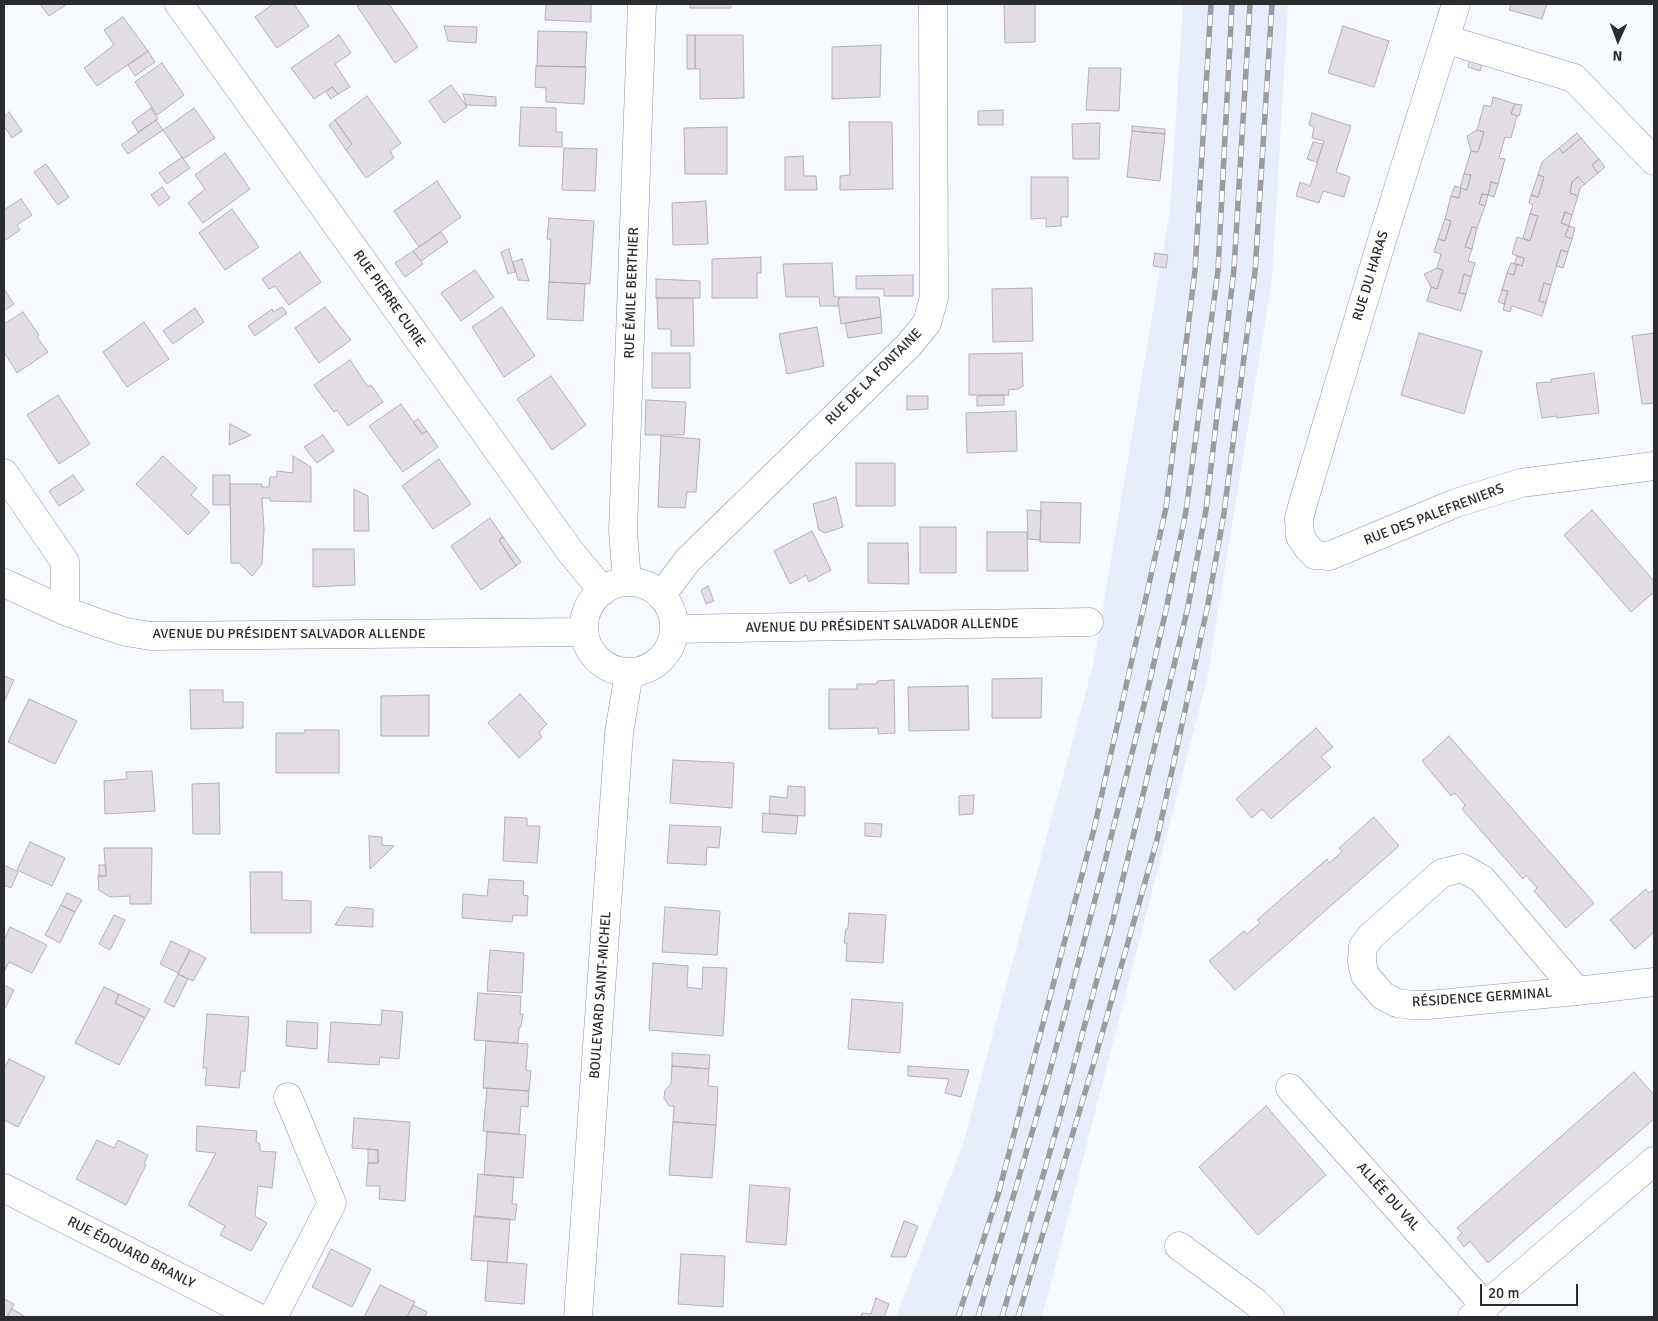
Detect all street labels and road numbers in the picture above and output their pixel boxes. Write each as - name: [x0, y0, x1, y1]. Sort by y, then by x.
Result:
- street label: RUE ÉMILE BERTHIER: [621, 227, 643, 359]
- street label: RUE DU HARAS: [1349, 229, 1393, 323]
- street label: RUE PIERRE CURIE: [349, 247, 429, 351]
- street label: RUE DE LA FONTAINE: [822, 325, 926, 429]
- street label: RUE DES PALEFRENIERS: [1362, 481, 1506, 549]
- street label: AVENUE DU PRÉSIDENT SALVADOR ALLENDE: [745, 615, 1019, 637]
- street label: AVENUE DU PRÉSIDENT SALVADOR ALLENDE: [152, 626, 426, 642]
- street label: BOULEVARD SAINT-MICHEL: [587, 911, 615, 1079]
- street label: RÉSIDENCE GERMINAL: [1412, 985, 1552, 1011]
- street label: ALLÉE DU VAL: [1353, 1159, 1423, 1235]
- street label: RUE ÉDOUARD BRANLY: [64, 1214, 198, 1292]

